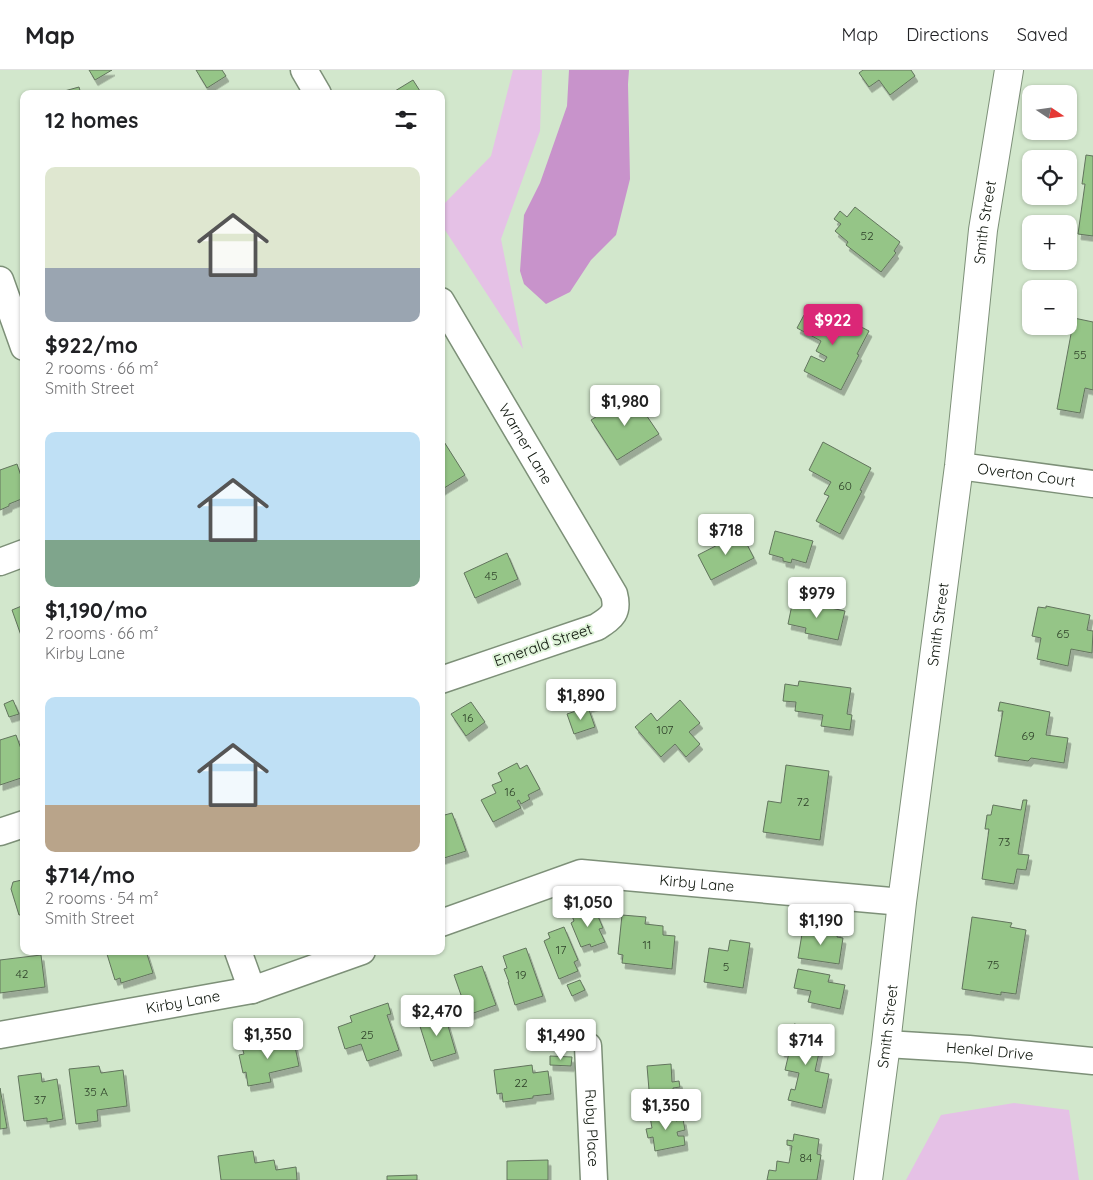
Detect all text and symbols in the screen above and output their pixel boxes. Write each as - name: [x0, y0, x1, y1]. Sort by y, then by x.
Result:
- text: Map: [25, 20, 75, 50]
- text: Map: [841, 23, 878, 46]
- text: Directions: [906, 23, 989, 46]
- text: Saved: [1017, 23, 1068, 46]
- north arrow: [1022, 85, 1078, 140]
- map controls: [1022, 85, 1077, 335]
- icon: filters: [392, 106, 420, 134]
- text: 12 homes: [45, 107, 138, 133]
- button: locate: [1022, 150, 1077, 205]
- street label: Smith Street: [970, 179, 1000, 265]
- icon: home: [188, 200, 278, 290]
- button: +: [1022, 215, 1077, 270]
- house number: 52: [860, 228, 874, 243]
- button: −: [1022, 280, 1077, 335]
- pin: $922: [803, 304, 863, 346]
- text: $922: [815, 310, 851, 330]
- text: $922/mo: [45, 332, 138, 358]
- house number: 55: [1073, 347, 1087, 362]
- text: 2 rooms · 66 m²: [45, 358, 159, 378]
- text: Smith Street: [45, 378, 135, 398]
- pin: $1,980: [584, 384, 666, 427]
- text: $1,980: [601, 391, 649, 411]
- street label: Warner Lane: [495, 400, 557, 487]
- street label: Overton Court: [976, 459, 1077, 491]
- icon: home: [188, 465, 278, 555]
- house number: 60: [838, 478, 852, 493]
- pin: $718: [696, 514, 756, 556]
- text: $718: [709, 520, 743, 540]
- house number: 45: [485, 568, 497, 583]
- pin: $979: [787, 576, 847, 619]
- street label: Smith Street: [923, 581, 953, 667]
- text: $979: [799, 583, 835, 603]
- text: $1,190/mo: [45, 597, 147, 623]
- street label: Emerald Street: [491, 619, 595, 670]
- text: 2 rooms · 66 m²: [45, 623, 159, 643]
- house number: 65: [1057, 626, 1070, 641]
- text: Kirby Lane: [45, 643, 125, 663]
- pin: $1,890: [540, 678, 622, 721]
- text: $1,890: [557, 685, 605, 705]
- house number: 16: [463, 710, 474, 725]
- house number: 107: [656, 722, 674, 737]
- house number: 69: [1021, 728, 1035, 743]
- icon: home: [188, 730, 278, 820]
- house number: 16: [505, 784, 516, 799]
- house number: 72: [797, 794, 810, 809]
- house number: 73: [998, 834, 1010, 849]
- text: $714/mo: [45, 862, 135, 888]
- street label: Kirby Lane: [659, 870, 735, 896]
- pin: $1,050: [547, 886, 629, 928]
- text: 2 rooms · 54 m²: [45, 888, 159, 908]
- text: $1,050: [563, 892, 613, 912]
- pin: $1,190: [780, 904, 862, 946]
- text: Smith Street: [45, 908, 135, 928]
- text: $1,190: [799, 910, 843, 930]
- house number: 11: [643, 937, 651, 952]
- house number: 17: [556, 942, 566, 957]
- house number: 75: [987, 957, 999, 972]
- house number: 5: [723, 959, 729, 974]
- house number: 42: [16, 966, 29, 981]
- house number: 19: [515, 967, 527, 982]
- street label: Smith Street: [873, 983, 902, 1069]
- street label: Kirby Lane: [144, 986, 222, 1018]
- pin: $2,470: [396, 994, 478, 1037]
- text: $2,470: [412, 1001, 462, 1021]
- pin: $1,350: [227, 1018, 309, 1060]
- pin: $1,490: [520, 1018, 602, 1061]
- text: $1,350: [244, 1024, 292, 1044]
- pin: $714: [776, 1024, 836, 1066]
- text: $1,490: [537, 1025, 585, 1045]
- house number: 25: [360, 1027, 374, 1042]
- text: $714: [789, 1030, 823, 1050]
- street label: Henkel Drive: [945, 1038, 1034, 1064]
- house number: 22: [514, 1075, 528, 1090]
- house number: 35 A: [84, 1084, 108, 1099]
- pin: $1,350: [625, 1088, 707, 1131]
- street label: Ruby Place: [581, 1089, 603, 1167]
- house number: 37: [34, 1092, 46, 1107]
- text: $1,350: [642, 1095, 690, 1115]
- house number: 84: [800, 1150, 812, 1165]

